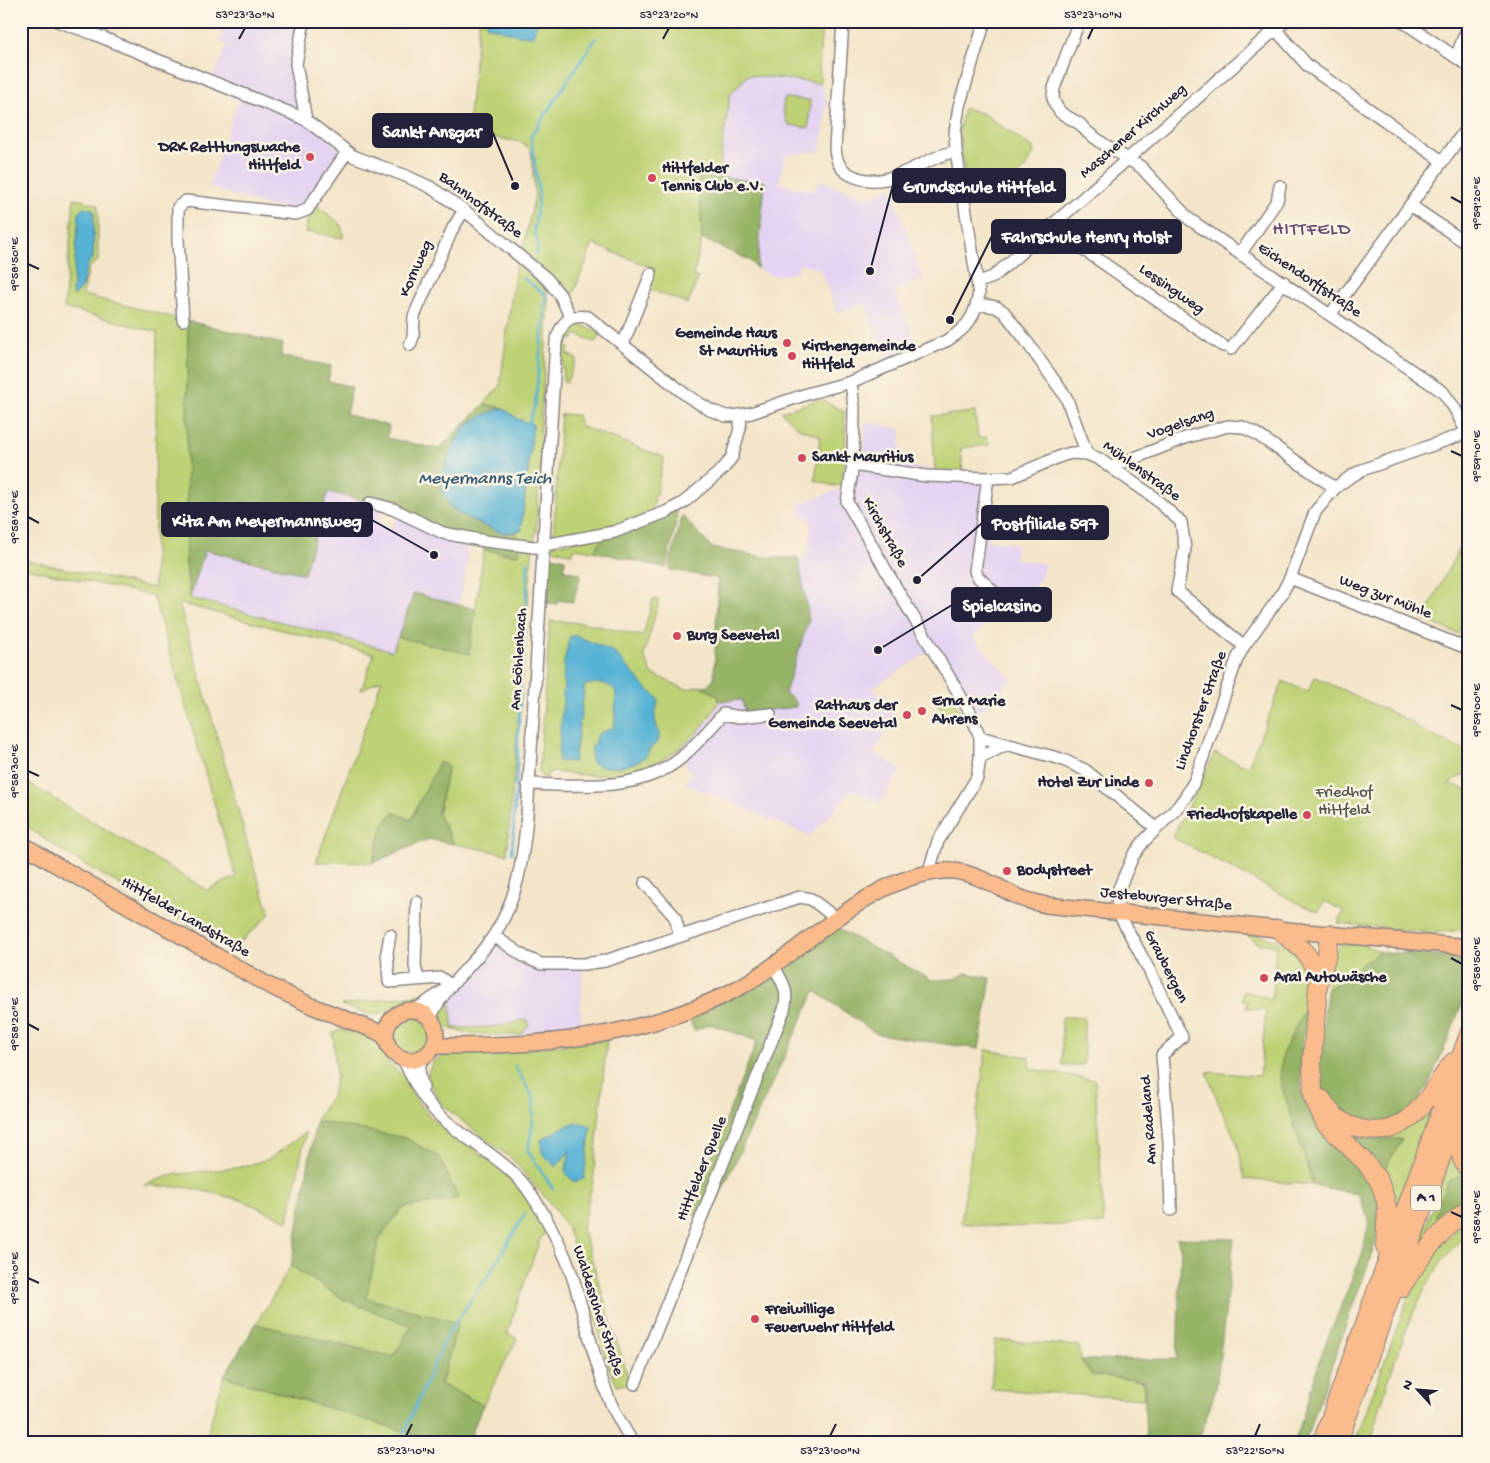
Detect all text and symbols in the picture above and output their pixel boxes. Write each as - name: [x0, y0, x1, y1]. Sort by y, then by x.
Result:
- text: 53°23'30"N: [216, 9, 275, 23]
- text: 53°23'20"N: [640, 9, 698, 23]
- text: 53°23'10"N: [1064, 9, 1122, 23]
- street label: Maschener Kirchweg: [1077, 80, 1191, 184]
- callout: Sankt Ansgar: [373, 114, 492, 147]
- text: Sankt Ansgar: [383, 123, 484, 144]
- place label: DRK Retttungswache Hittfeld: [157, 139, 302, 176]
- marker: DRK Retttungswache Hittfeld: [304, 151, 316, 163]
- place label: Hittfelder Tennis Club e.V.: [660, 159, 764, 197]
- street label: Bahnhofstraße: [434, 168, 526, 244]
- callout: Grundschule Hittfeld: [893, 169, 1065, 202]
- marker: Hittfelder Tennis Club e.V.: [646, 172, 658, 184]
- text: 9°59'20"E: [1471, 177, 1485, 230]
- text: Grundschule Hittfeld: [903, 178, 1057, 199]
- district label: HITTFELD: [1273, 219, 1351, 242]
- callout: Fahrschule Henry Holst: [992, 220, 1181, 253]
- text: Fahrschule Henry Holst: [1001, 228, 1172, 249]
- text: 9°58'50"E: [9, 237, 23, 291]
- street label: Kornweg: [396, 238, 438, 300]
- street label: Eichendorffstraße: [1253, 239, 1365, 323]
- street label: Lessingweg: [1134, 260, 1208, 320]
- place label: Gemeinde Haus St Mauritius: [675, 325, 778, 362]
- marker: Gemeinde Haus St Mauritius: [781, 337, 793, 349]
- place label: Kirchengemeinde Hittfeld: [801, 338, 916, 375]
- marker: Kirchengemeinde Hittfeld: [786, 350, 798, 362]
- street label: Vogelsang: [1144, 405, 1217, 446]
- text: 9°59'10"E: [1471, 430, 1485, 482]
- street label: Mühlenstraße: [1098, 437, 1184, 507]
- place label: Sankt Mauritius: [812, 449, 914, 468]
- marker: Sankt Mauritius: [796, 452, 808, 464]
- water label: Meyermanns Teich: [419, 469, 552, 490]
- text: 9°58'40"E: [9, 490, 23, 544]
- street label: Kirchstraße: [857, 495, 911, 572]
- callout: Kita Am Meyermannsweg: [162, 503, 372, 536]
- callout: Postfiliale 597: [982, 506, 1108, 539]
- text: Kita Am Meyermannsweg: [171, 512, 362, 533]
- text: Postfiliale 597: [991, 515, 1100, 536]
- street label: Weg zur Mühle: [1336, 572, 1435, 625]
- callout: Spielcasino: [952, 588, 1051, 621]
- text: Spielcasino: [963, 597, 1042, 618]
- street label: Am Göhlenbach: [507, 607, 533, 711]
- place label: Burg Seevetal: [686, 627, 780, 646]
- marker: Burg Seevetal: [671, 630, 683, 642]
- street label: Lindhorster Straße: [1172, 648, 1233, 773]
- text: 9°59'00"E: [1471, 683, 1485, 737]
- place label: Erna Marie Ahrens: [931, 693, 1006, 730]
- place label: Rathaus der Gemeinde Seevetal: [768, 697, 899, 734]
- marker: Erna Marie Ahrens: [916, 705, 928, 717]
- marker: Rathaus der Gemeinde Seevetal: [901, 709, 913, 721]
- text: 9°58'30"E: [9, 744, 23, 798]
- place label: Hotel Zur Linde: [1038, 774, 1140, 793]
- marker: Hotel Zur Linde: [1143, 777, 1155, 789]
- park label: Friedhof Hittfeld: [1315, 784, 1373, 821]
- place label: Friedhofskapelle: [1186, 805, 1298, 825]
- marker: Friedhofskapelle: [1301, 809, 1313, 821]
- place label: Bodystreet: [1016, 862, 1093, 881]
- marker: Bodystreet: [1001, 865, 1013, 877]
- street label: Hittfelder Landstraße: [117, 873, 254, 963]
- street label: Jesteburger Straße: [1099, 884, 1234, 916]
- street label: Graubergen: [1138, 927, 1192, 1007]
- text: 9°58'50"E: [1471, 937, 1485, 991]
- place label: Aral Autowäsche: [1273, 969, 1387, 988]
- marker: Aral Autowäsche: [1258, 972, 1270, 984]
- text: 9°58'20"E: [9, 997, 23, 1051]
- street label: Am Radeland: [1137, 1073, 1163, 1165]
- street label: Hittfelder Quelle: [673, 1113, 733, 1224]
- road number: A 1: [1411, 1186, 1441, 1210]
- text: 9°58'40"E: [1471, 1190, 1485, 1244]
- street label: Waldesruher Straße: [567, 1244, 627, 1379]
- text: 9°58'10"E: [9, 1252, 23, 1305]
- place label: Freiwillige Feuerwehr Hittfeld: [764, 1301, 895, 1338]
- marker: Freiwillige Feuerwehr Hittfeld: [749, 1313, 761, 1325]
- north arrow: [1392, 1366, 1442, 1416]
- text: N: [1399, 1378, 1418, 1393]
- text: 53°23'10"N: [377, 1445, 435, 1459]
- text: 53°23'00"N: [800, 1445, 860, 1459]
- text: 53°22'50"N: [1226, 1445, 1285, 1459]

